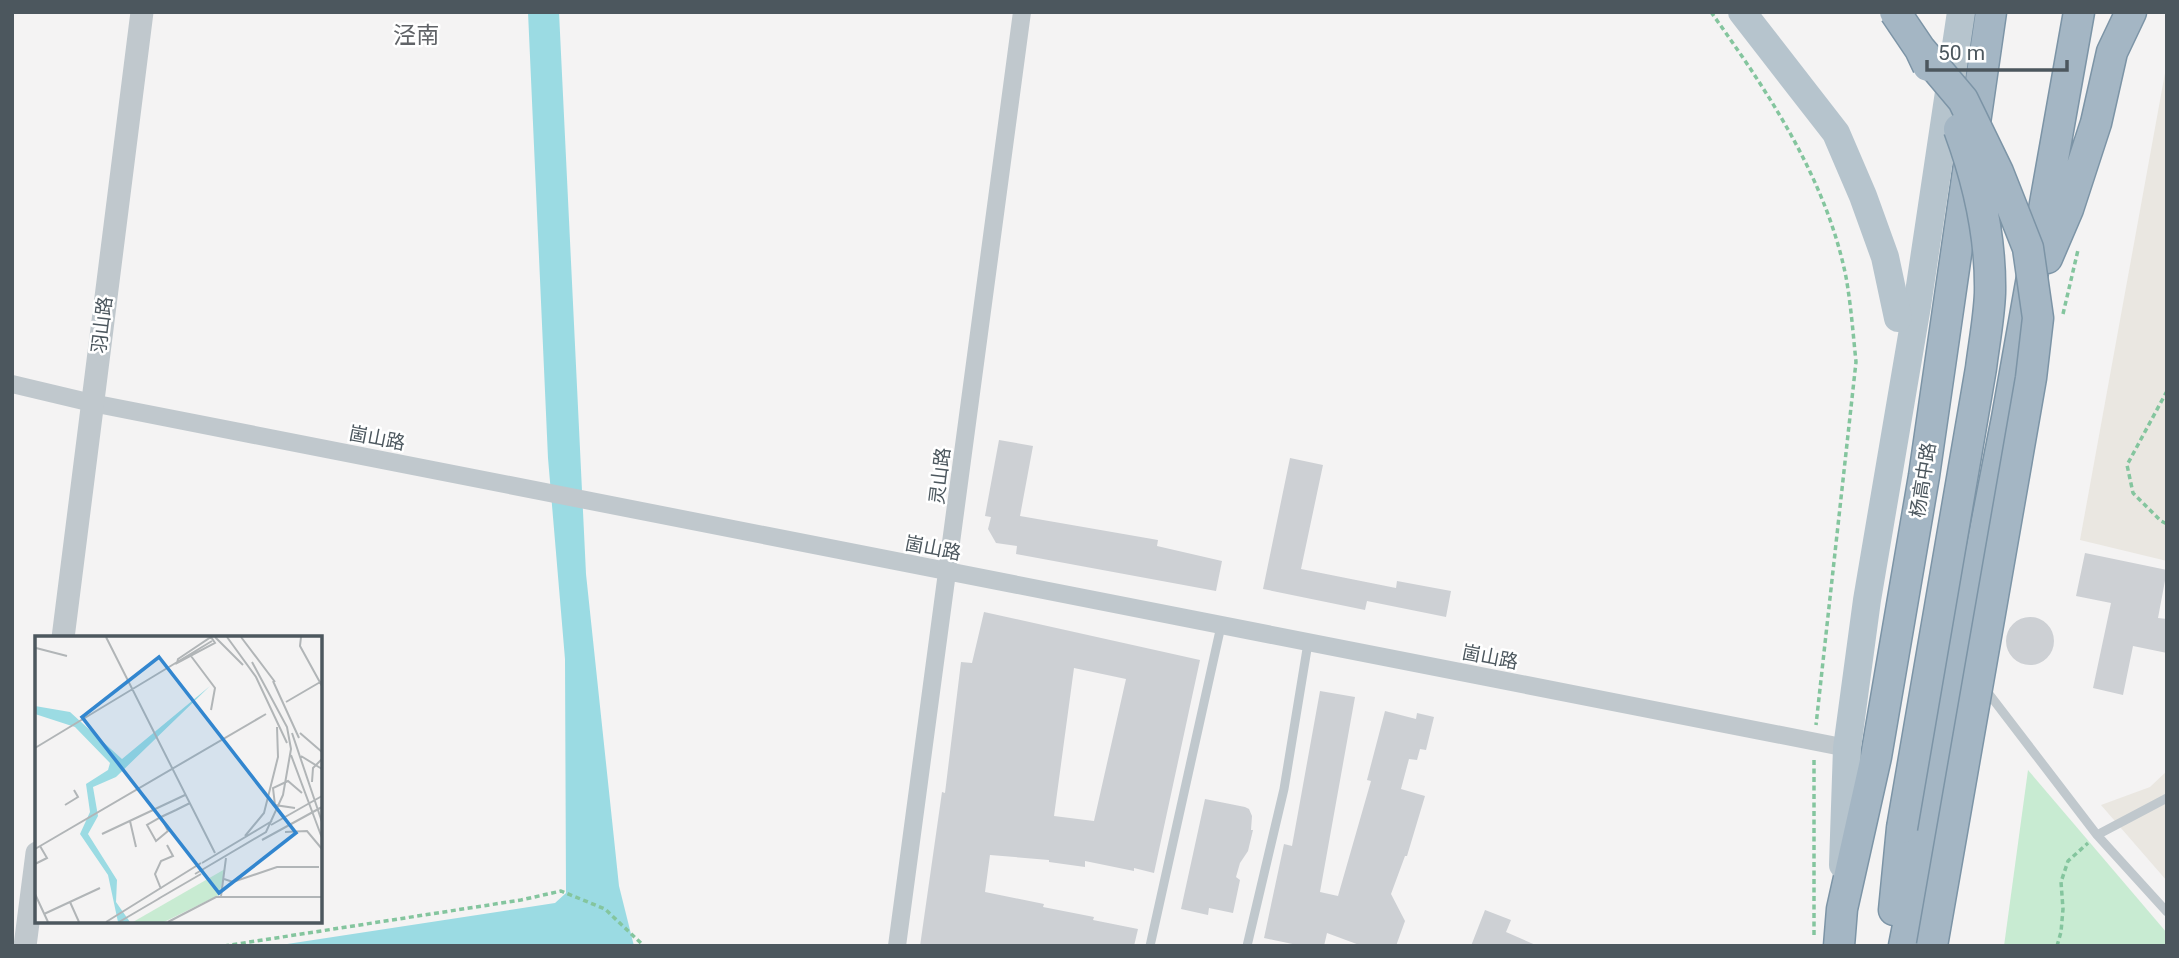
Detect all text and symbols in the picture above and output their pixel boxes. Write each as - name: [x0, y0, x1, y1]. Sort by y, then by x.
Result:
- district label: 泾南: [393, 22, 439, 49]
- scale bar: [1927, 28, 2067, 72]
- text: 50 m: [1938, 41, 1985, 65]
- street label: 羽山路: [87, 295, 117, 355]
- street label: 崮山路: [347, 421, 407, 455]
- street label: 杨高中路: [1906, 441, 1940, 519]
- street label: 灵山路: [925, 446, 955, 506]
- street label: 崮山路: [903, 531, 963, 565]
- inset map: [35, 636, 322, 923]
- street label: 崮山路: [1460, 640, 1520, 674]

